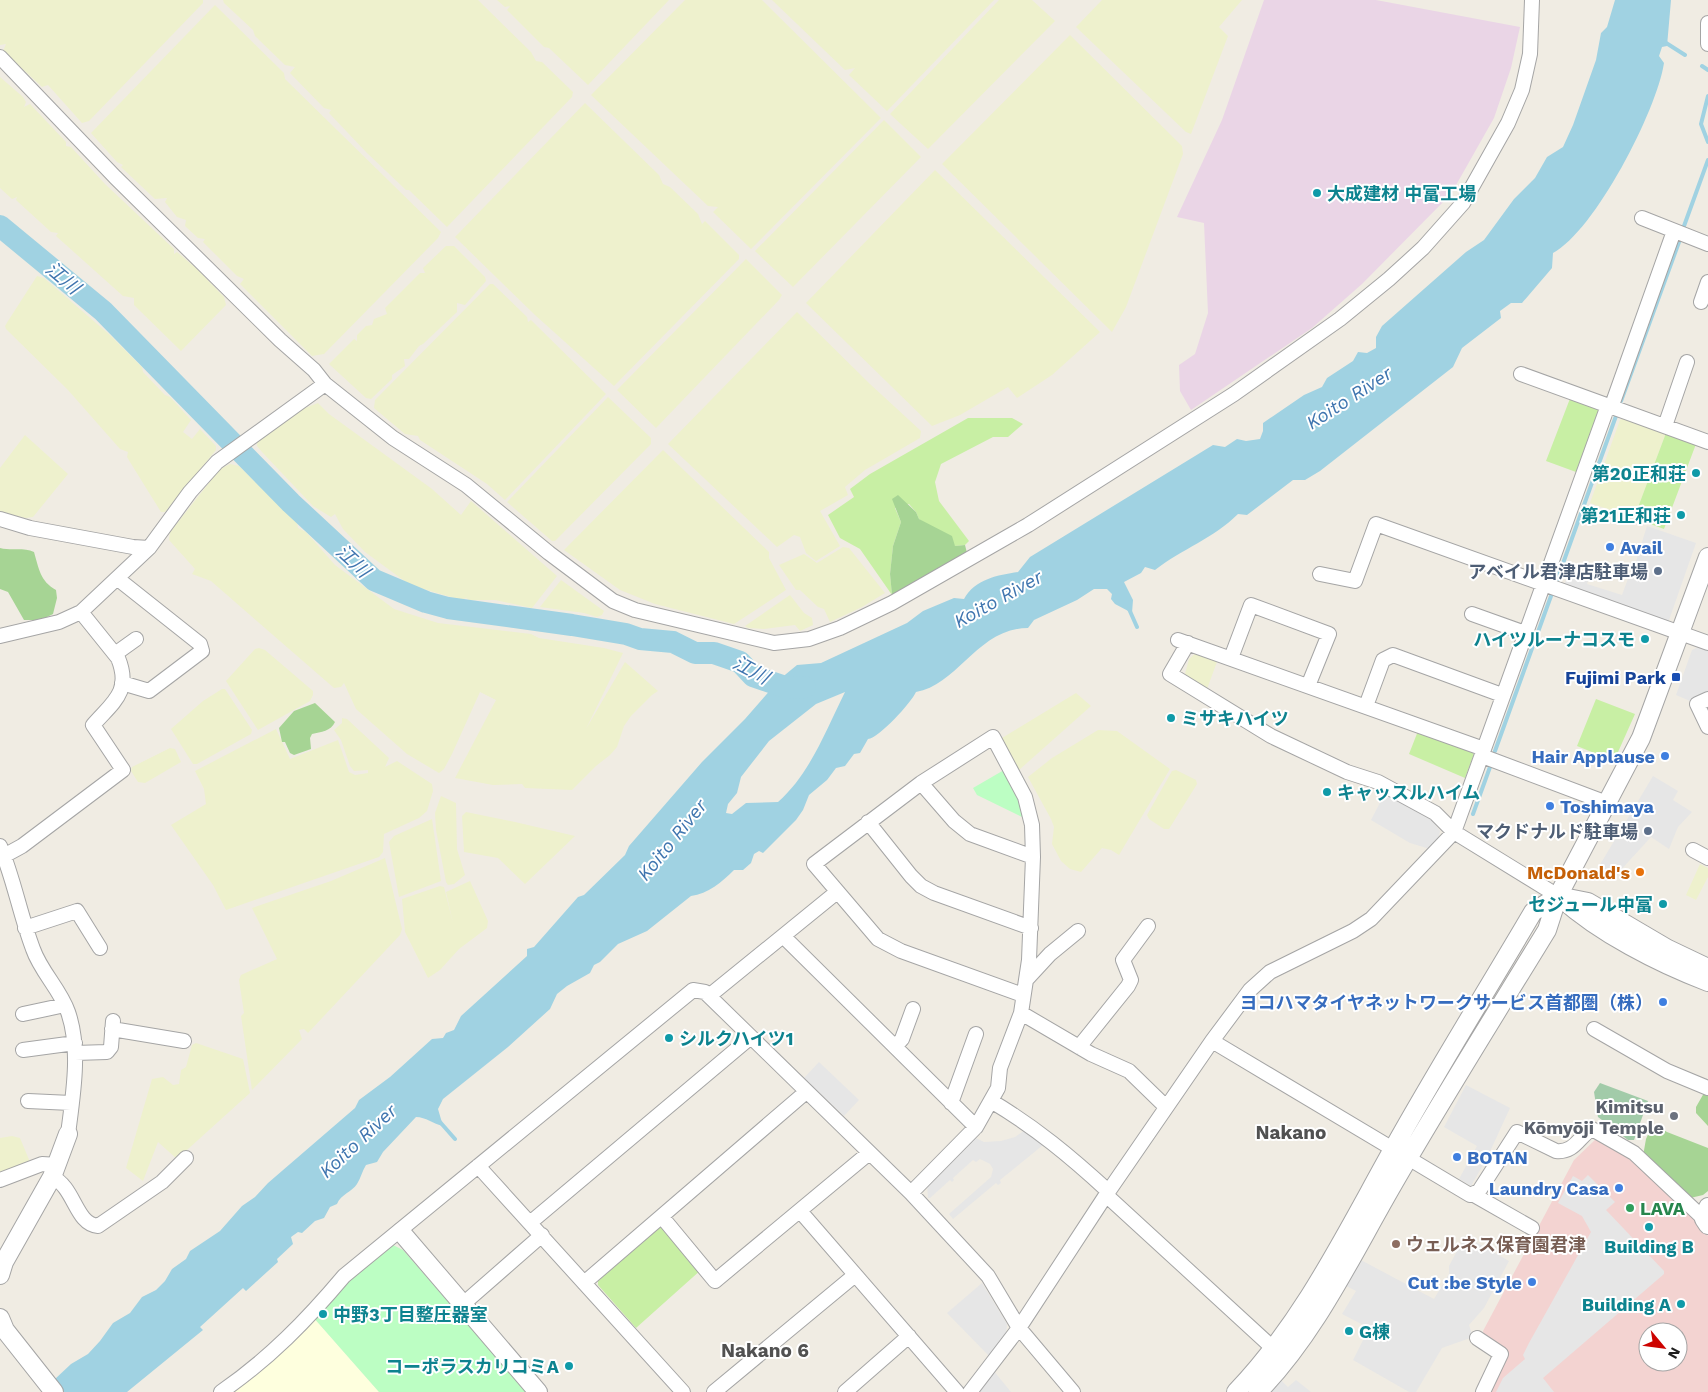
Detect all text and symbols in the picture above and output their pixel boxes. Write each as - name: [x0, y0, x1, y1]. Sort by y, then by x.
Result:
- place label: 大成建材 中富工場: [1327, 183, 1476, 204]
- marker: 大成建材 中富工場: [1311, 187, 1323, 199]
- water label: 江川: [41, 257, 86, 300]
- water label: Koito River: [1302, 361, 1397, 434]
- place label: 第20正和荘: [1592, 463, 1686, 484]
- marker: 第20正和荘: [1690, 467, 1702, 479]
- place label: 第21正和荘: [1581, 505, 1671, 526]
- marker: 第21正和荘: [1675, 509, 1687, 521]
- place label: Avail: [1620, 537, 1663, 558]
- water label: 江川: [331, 540, 376, 584]
- marker: Avail: [1604, 541, 1616, 553]
- place label: アベイル君津店駐車場: [1468, 561, 1648, 582]
- water label: Koito River: [950, 565, 1047, 633]
- marker: アベイル君津店駐車場: [1652, 565, 1664, 577]
- place label: ハイツルーナコスモ: [1473, 629, 1635, 650]
- marker: ハイツルーナコスモ: [1639, 633, 1651, 645]
- water label: 江川: [729, 651, 775, 690]
- place label: Fujimi Park: [1565, 667, 1667, 688]
- marker: Fujimi Park: [1670, 671, 1682, 683]
- place label: ミサキハイツ: [1181, 708, 1289, 729]
- marker: ミサキハイツ: [1165, 712, 1177, 724]
- place label: Hair Applause: [1531, 746, 1655, 767]
- marker: Hair Applause: [1659, 750, 1671, 762]
- place label: キャッスルハイム: [1337, 782, 1480, 803]
- marker: キャッスルハイム: [1321, 786, 1333, 798]
- water label: Koito River: [632, 794, 712, 885]
- place label: Toshimaya: [1560, 796, 1655, 817]
- marker: Toshimaya: [1544, 800, 1556, 812]
- place label: マクドナルド駐車場: [1476, 821, 1638, 842]
- marker: マクドナルド駐車場: [1642, 825, 1654, 837]
- place label: McDonald's: [1527, 862, 1630, 883]
- marker: McDonald's: [1634, 866, 1646, 878]
- place label: セジュール中富: [1528, 894, 1653, 915]
- marker: セジュール中富: [1657, 898, 1669, 910]
- place label: ヨコハマタイヤネットワークサービス首都圏（株）: [1240, 992, 1653, 1013]
- marker: ヨコハマタイヤネットワークサービス首都圏（株）: [1657, 996, 1669, 1008]
- place label: シルクハイツ1: [679, 1028, 794, 1049]
- marker: シルクハイツ1: [663, 1032, 675, 1044]
- place label: Kimitsu Kōmyōji Temple: [1524, 1096, 1664, 1138]
- water label: Koito River: [314, 1099, 402, 1183]
- marker: Kimitsu Kōmyōji Temple: [1668, 1110, 1680, 1122]
- district label: Nakano: [1256, 1121, 1326, 1144]
- place label: BOTAN: [1467, 1147, 1528, 1168]
- marker: BOTAN: [1451, 1151, 1463, 1163]
- place label: Laundry Casa: [1489, 1178, 1610, 1199]
- marker: Laundry Casa: [1613, 1182, 1625, 1194]
- place label: LAVA: [1640, 1198, 1686, 1219]
- marker: LAVA: [1624, 1202, 1636, 1214]
- marker: Building B: [1643, 1221, 1655, 1233]
- place label: ウェルネス保育園君津: [1406, 1234, 1586, 1255]
- place label: Building B: [1604, 1236, 1694, 1257]
- marker: ウェルネス保育園君津: [1390, 1238, 1402, 1250]
- place label: Cut :be Style: [1407, 1272, 1522, 1293]
- marker: Cut :be Style: [1526, 1276, 1538, 1288]
- place label: Building A: [1582, 1294, 1672, 1315]
- marker: Building A: [1675, 1298, 1687, 1310]
- place label: 中野3丁目整圧器室: [333, 1304, 488, 1325]
- marker: 中野3丁目整圧器室: [317, 1308, 329, 1320]
- place label: G棟: [1359, 1321, 1390, 1342]
- north arrow: [1638, 1322, 1688, 1372]
- marker: G棟: [1343, 1325, 1355, 1337]
- district label: Nakano 6: [721, 1339, 809, 1362]
- text: N: [1665, 1345, 1684, 1362]
- place label: コーポラスカリコミA: [385, 1356, 560, 1377]
- marker: コーポラスカリコミA: [563, 1360, 575, 1372]

